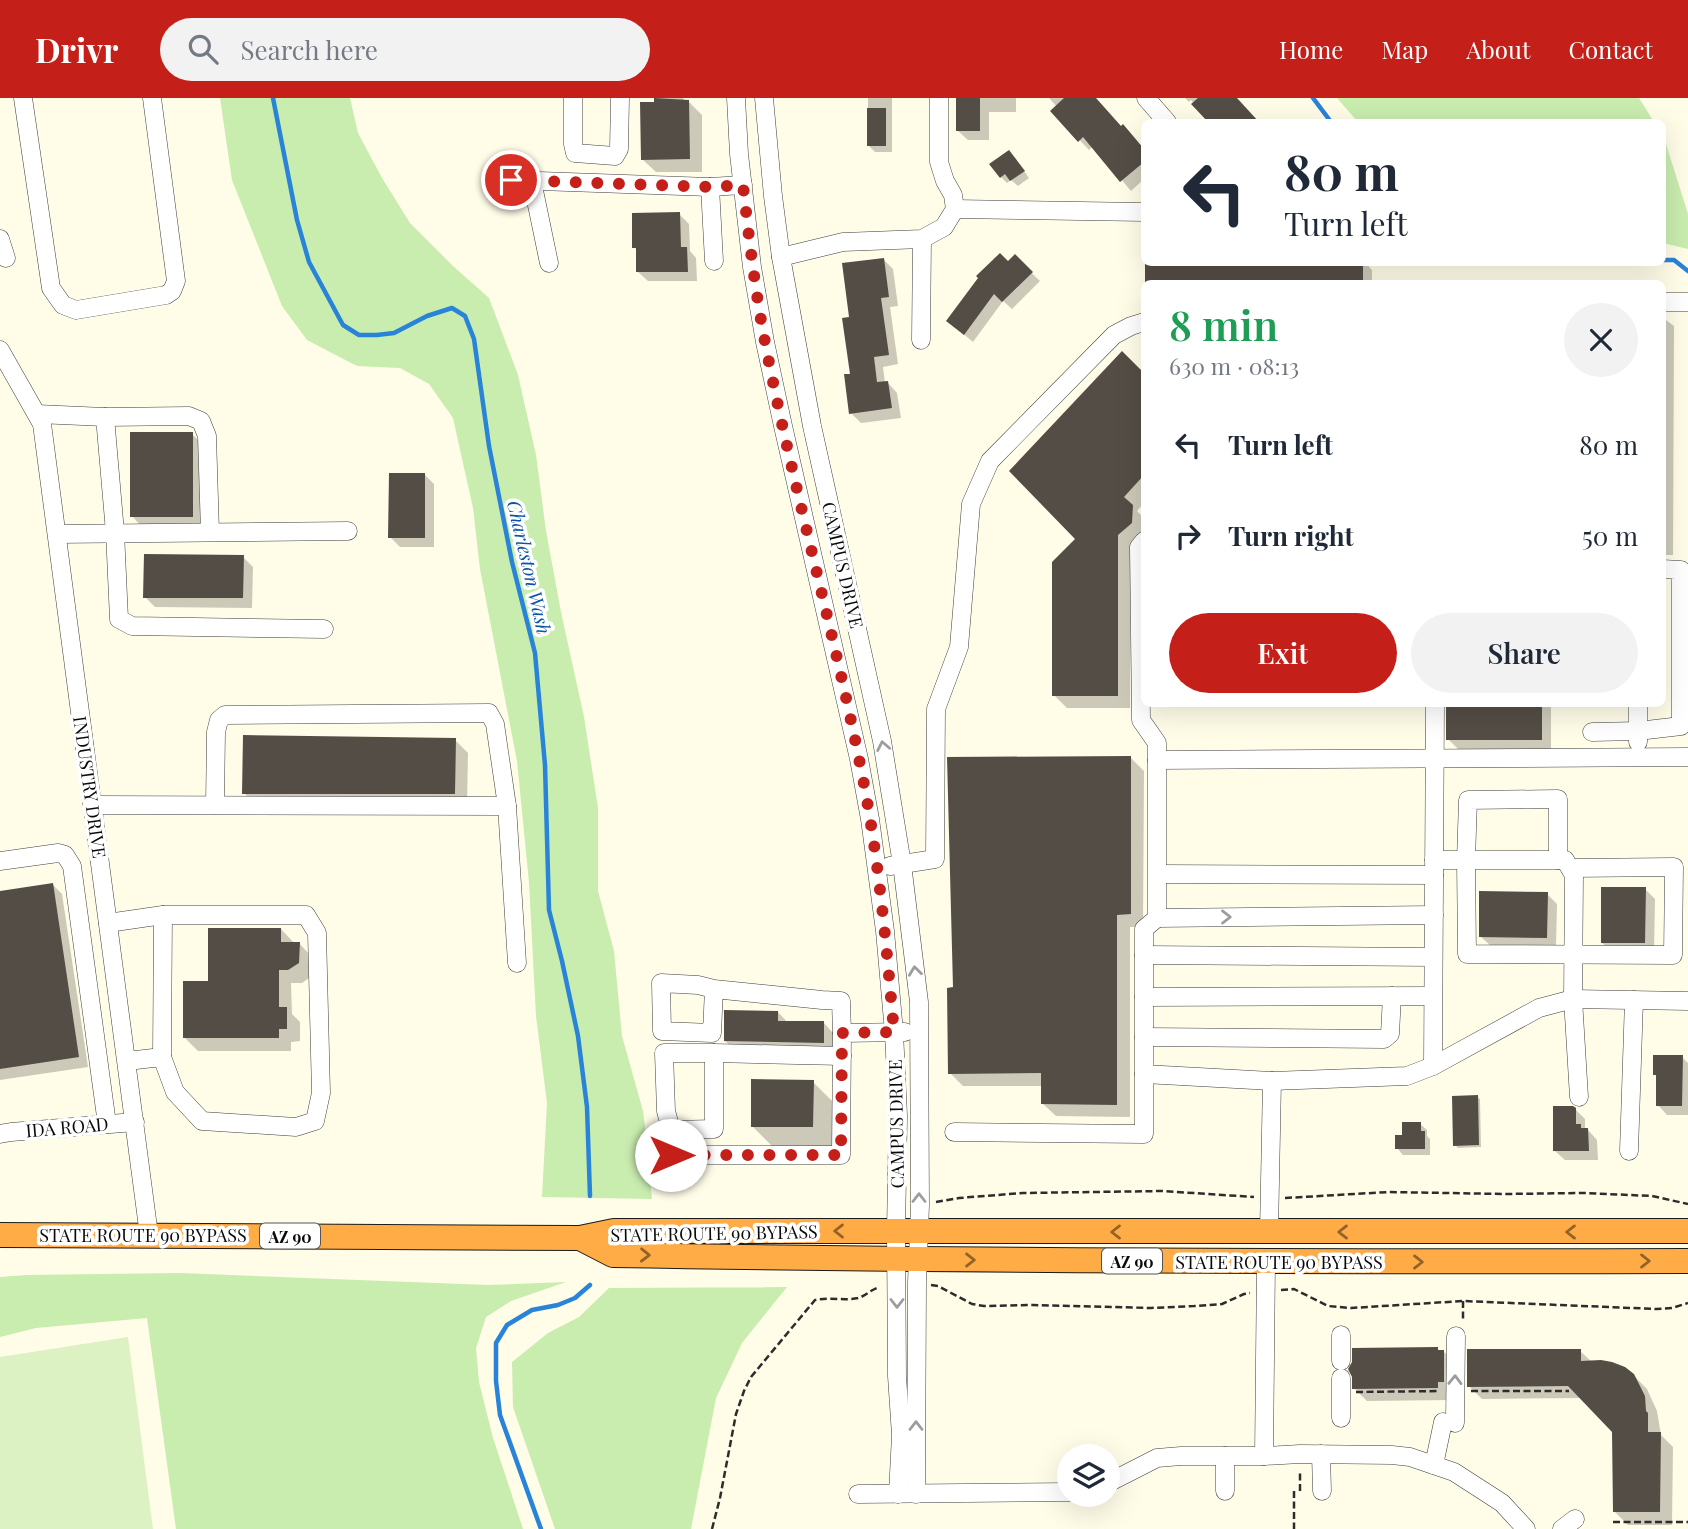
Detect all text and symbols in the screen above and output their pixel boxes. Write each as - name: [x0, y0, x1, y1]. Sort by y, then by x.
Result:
- search box: [160, 18, 650, 81]
- text: Drivr: [35, 27, 118, 71]
- icon: search: [184, 30, 222, 68]
- text: Search here: [240, 32, 378, 67]
- text: Home: [1279, 33, 1343, 65]
- text: Map: [1381, 33, 1428, 65]
- text: About: [1466, 33, 1530, 65]
- text: Contact: [1568, 33, 1653, 65]
- text: 80 m: [1284, 138, 1399, 203]
- icon: left: [1169, 147, 1260, 238]
- pin: [481, 150, 541, 210]
- icon: arrive: [492, 161, 530, 199]
- text: Turn left: [1284, 201, 1408, 244]
- text: 8 min: [1169, 296, 1278, 352]
- button: close: [1564, 303, 1638, 377]
- text: 630 m · 08:13: [1169, 350, 1299, 381]
- icon: left: [1169, 426, 1207, 464]
- text: Turn left: [1228, 427, 1333, 462]
- text: 80 m: [1579, 427, 1638, 462]
- water label: Charleston Wash: [502, 498, 558, 636]
- street label: CAMPUS DRIVE: [817, 499, 869, 631]
- icon: right: [1169, 517, 1207, 555]
- text: Turn right: [1228, 518, 1354, 553]
- text: 50 m: [1582, 518, 1638, 553]
- button: Exit: [1169, 613, 1397, 693]
- button: Share: [1411, 613, 1638, 693]
- street label: INDUSTRY DRIVE: [68, 714, 112, 860]
- one-way arrow: [876, 740, 891, 752]
- one-way arrow: [1221, 909, 1231, 925]
- one-way arrow: [908, 965, 923, 977]
- street label: CAMPUS DRIVE: [883, 1059, 909, 1189]
- street label: IDA ROAD: [24, 1111, 110, 1143]
- position arrow: [634, 1118, 708, 1192]
- one-way arrow: [911, 1193, 927, 1203]
- street label: STATE ROUTE 90 BYPASS: [610, 1219, 818, 1247]
- street label: STATE ROUTE 90 BYPASS: [39, 1223, 247, 1247]
- one-way arrow: [834, 1223, 844, 1239]
- road number: AZ 90: [260, 1224, 320, 1248]
- one-way arrow: [1110, 1224, 1121, 1240]
- one-way arrow: [1338, 1224, 1348, 1240]
- one-way arrow: [1565, 1224, 1576, 1240]
- one-way arrow: [639, 1248, 650, 1263]
- road number: AZ 90: [1102, 1248, 1162, 1274]
- street label: STATE ROUTE 90 BYPASS: [1175, 1250, 1383, 1274]
- one-way arrow: [965, 1252, 976, 1268]
- one-way arrow: [1641, 1253, 1651, 1269]
- one-way arrow: [1413, 1254, 1424, 1270]
- one-way arrow: [889, 1298, 905, 1309]
- one-way arrow: [1448, 1374, 1463, 1385]
- one-way arrow: [908, 1420, 924, 1430]
- map controls: [1057, 1444, 1120, 1507]
- button: layers: [1057, 1444, 1120, 1507]

